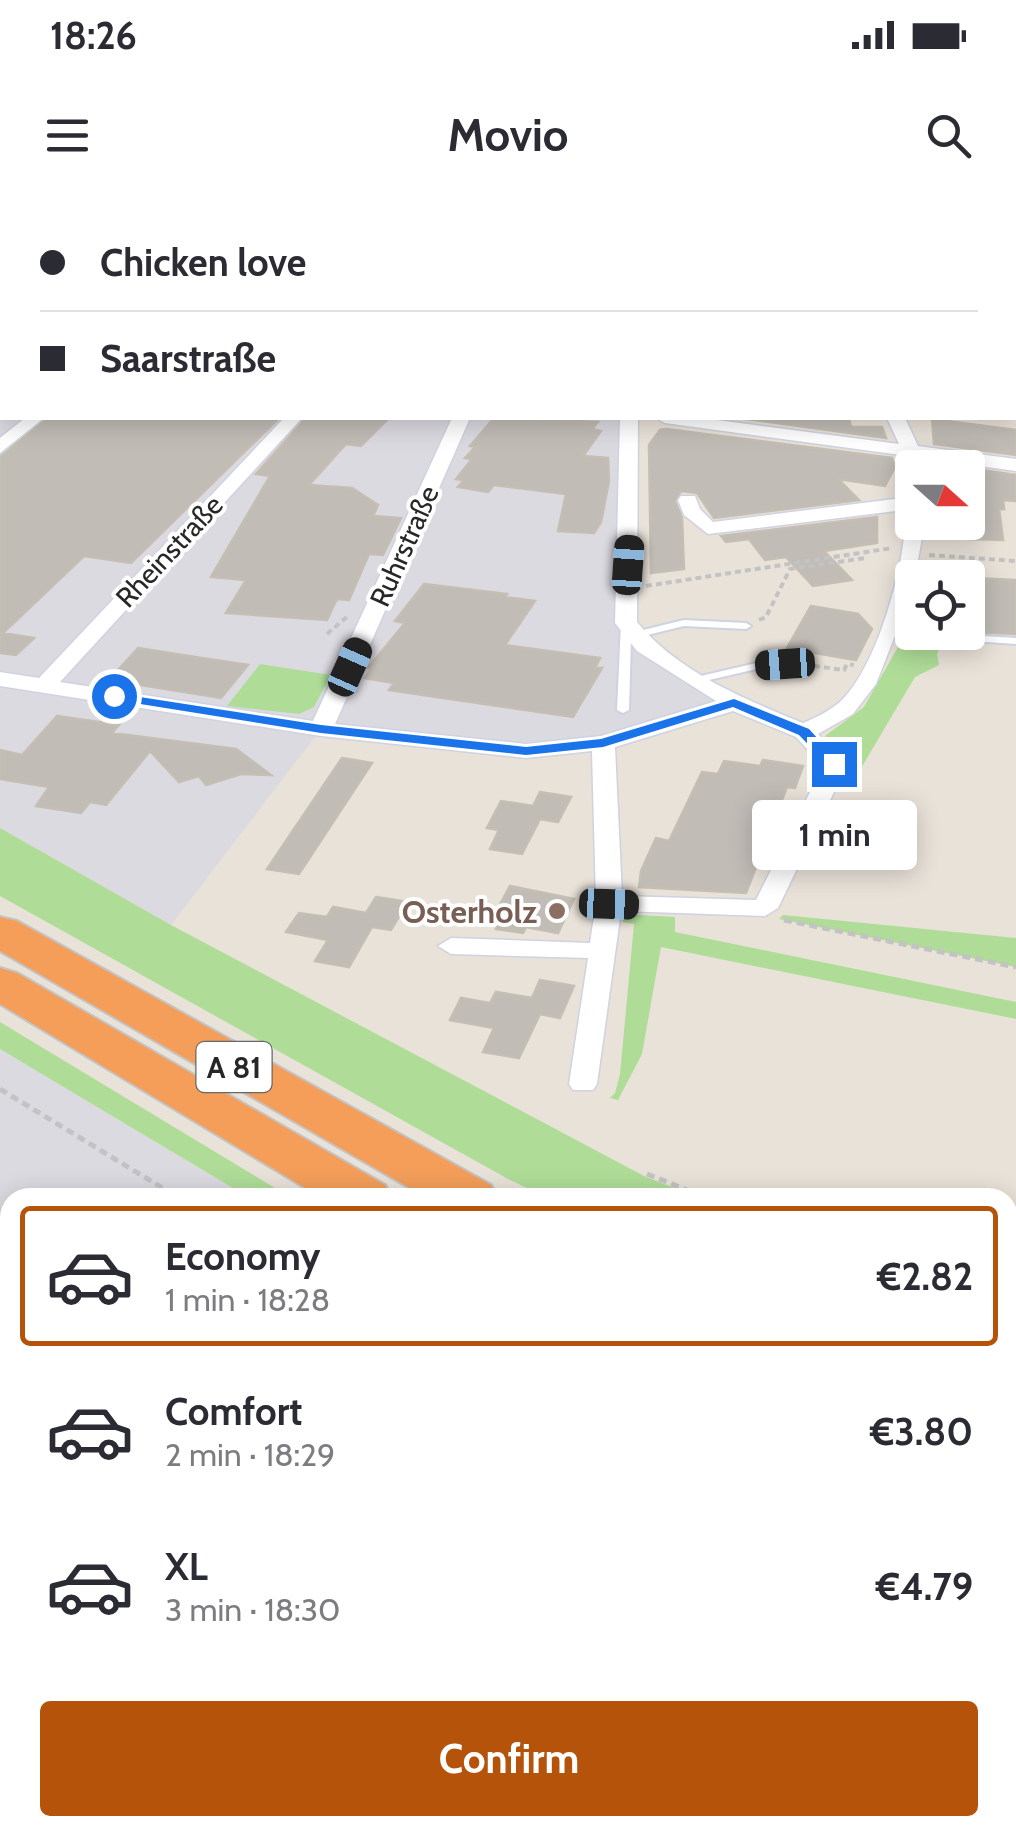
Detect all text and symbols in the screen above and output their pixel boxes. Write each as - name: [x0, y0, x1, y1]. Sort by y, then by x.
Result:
- text: 18:26: [50, 12, 137, 59]
- icon: menu: [40, 108, 95, 163]
- text: Movio: [448, 108, 568, 162]
- icon: search: [921, 108, 976, 163]
- text: Chicken love: [100, 239, 306, 286]
- text: Saarstraße: [100, 335, 276, 382]
- north arrow: [895, 450, 985, 540]
- map controls: [895, 450, 985, 650]
- street label: Ruhrstraße: [362, 480, 446, 612]
- street label: Rheinstraße: [108, 488, 230, 614]
- car: [611, 534, 645, 596]
- button: locate: [895, 560, 985, 650]
- car: [324, 633, 376, 701]
- car: [754, 647, 816, 681]
- route start: [92, 674, 137, 719]
- route end: [812, 742, 857, 787]
- callout: 1 min: [752, 799, 916, 869]
- text: 1 min: [798, 815, 871, 854]
- car: [578, 888, 640, 920]
- place label: Osterholz: [402, 892, 537, 931]
- marker: Osterholz: [546, 900, 568, 922]
- road number: A 81: [196, 1042, 272, 1092]
- icon: car: [45, 1231, 135, 1321]
- text: Economy: [165, 1233, 320, 1280]
- text: €2.82: [877, 1253, 973, 1300]
- text: 1 min · 18:28: [165, 1280, 330, 1319]
- icon: car: [45, 1386, 135, 1476]
- text: Comfort: [165, 1388, 302, 1435]
- text: €3.80: [870, 1408, 973, 1455]
- text: 2 min · 18:29: [165, 1435, 335, 1474]
- icon: car: [45, 1541, 135, 1631]
- text: XL: [165, 1543, 208, 1590]
- text: €4.79: [876, 1563, 973, 1610]
- text: 3 min · 18:30: [165, 1590, 340, 1629]
- button: Confirm: [40, 1701, 978, 1816]

